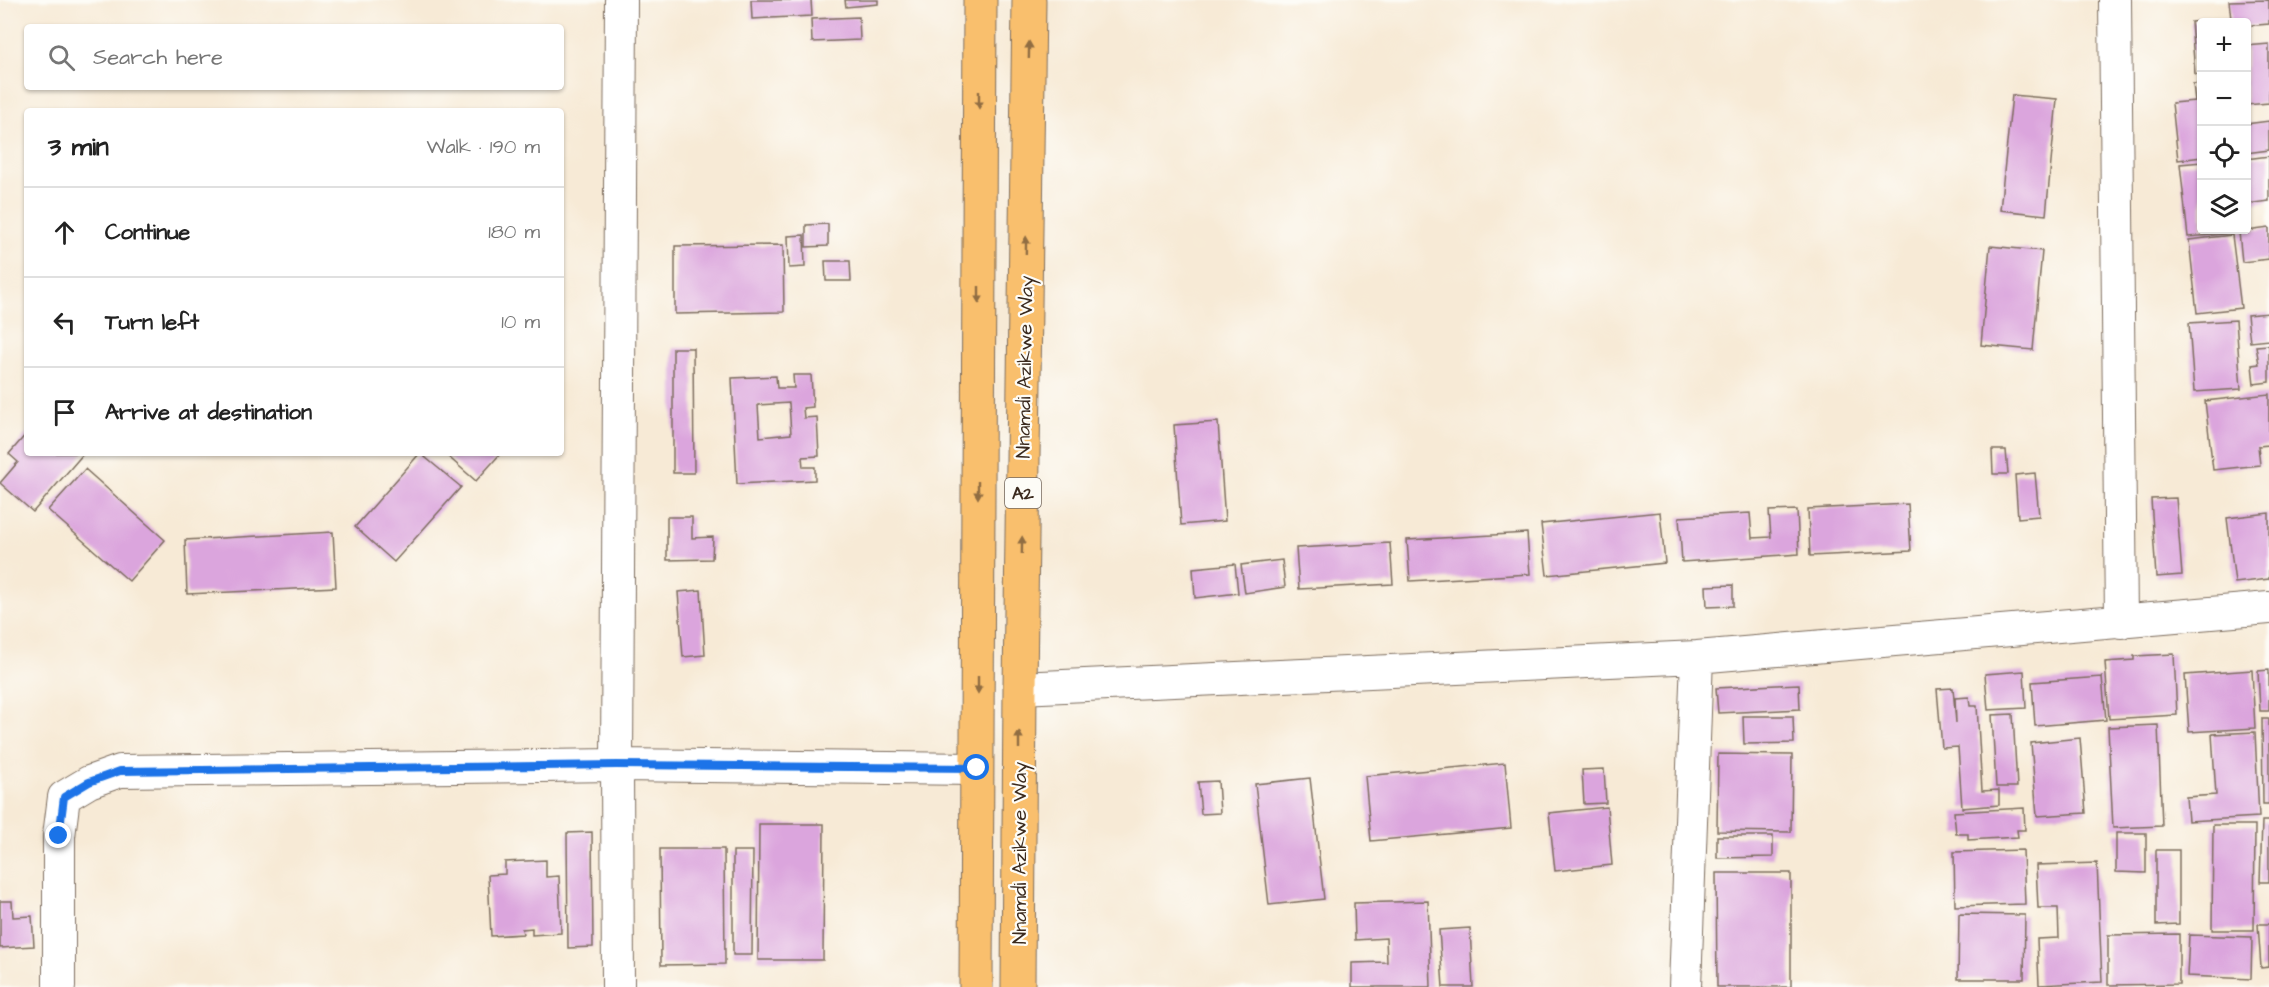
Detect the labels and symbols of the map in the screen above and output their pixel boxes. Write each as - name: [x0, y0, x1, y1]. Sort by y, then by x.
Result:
- one-way arrow: [1024, 40, 1034, 59]
- one-way arrow: [974, 91, 984, 110]
- one-way arrow: [1021, 235, 1031, 254]
- street label: Nnamdi Azikwe Way: [1009, 275, 1042, 459]
- one-way arrow: [974, 286, 984, 305]
- road number: A2: [1005, 478, 1041, 508]
- one-way arrow: [973, 481, 983, 500]
- one-way arrow: [1017, 535, 1027, 554]
- one-way arrow: [973, 676, 982, 695]
- one-way arrow: [1015, 730, 1024, 749]
- route start: [963, 754, 989, 780]
- street label: Nnamdi Azikwe Way: [1006, 762, 1035, 944]
- route end: [45, 822, 71, 848]

